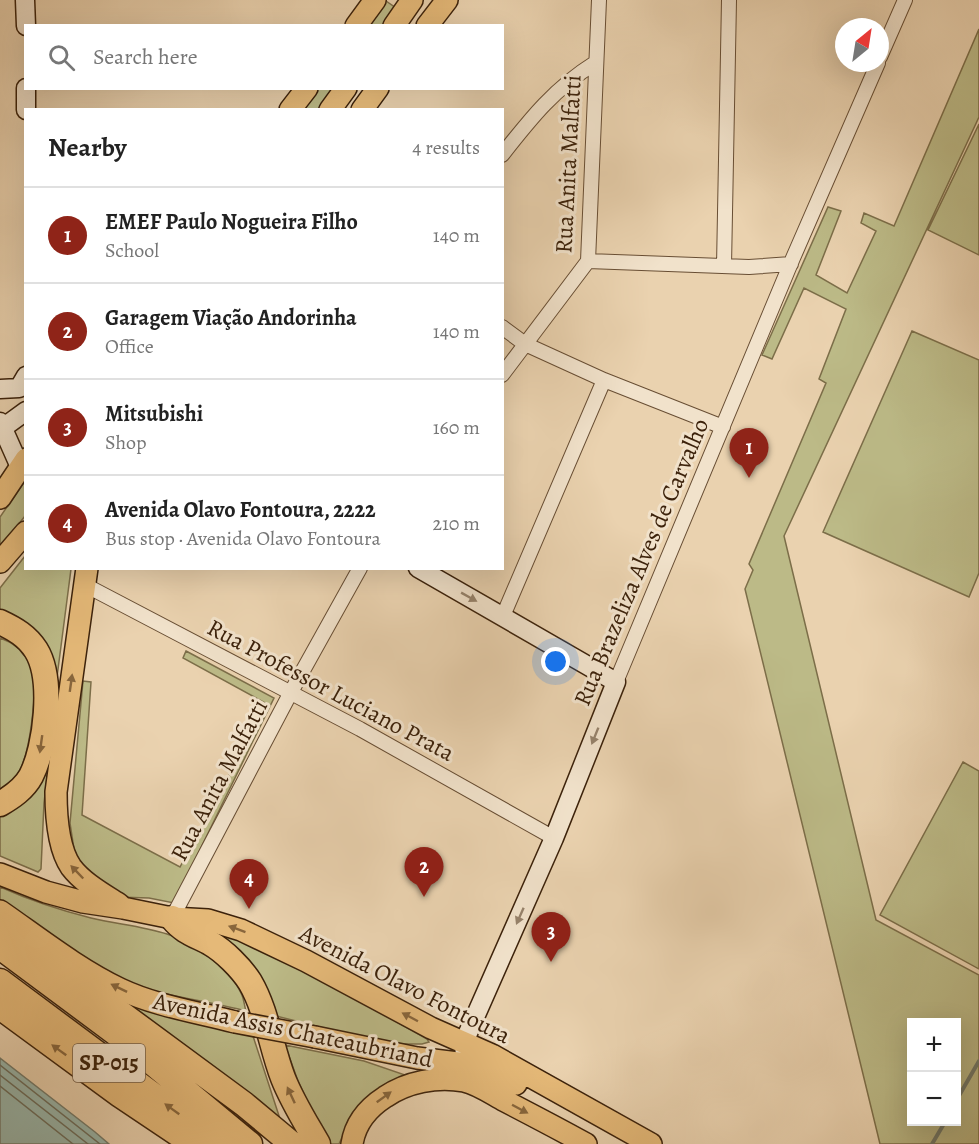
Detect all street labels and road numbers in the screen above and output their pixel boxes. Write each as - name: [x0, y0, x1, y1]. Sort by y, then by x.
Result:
- street label: Rua Anita Malfatti: [547, 74, 589, 254]
- street label: Rua Brazeliza Alves de Carvalho: [566, 413, 716, 711]
- street label: Rua Professor Luciano Prata: [202, 611, 461, 769]
- street label: Rua Anita Malfatti: [163, 694, 275, 866]
- street label: Avenida Olavo Fontoura: [293, 916, 517, 1051]
- street label: Avenida Assis Chateaubriand: [149, 985, 436, 1075]
- road number: SP-015: [73, 1044, 145, 1082]

